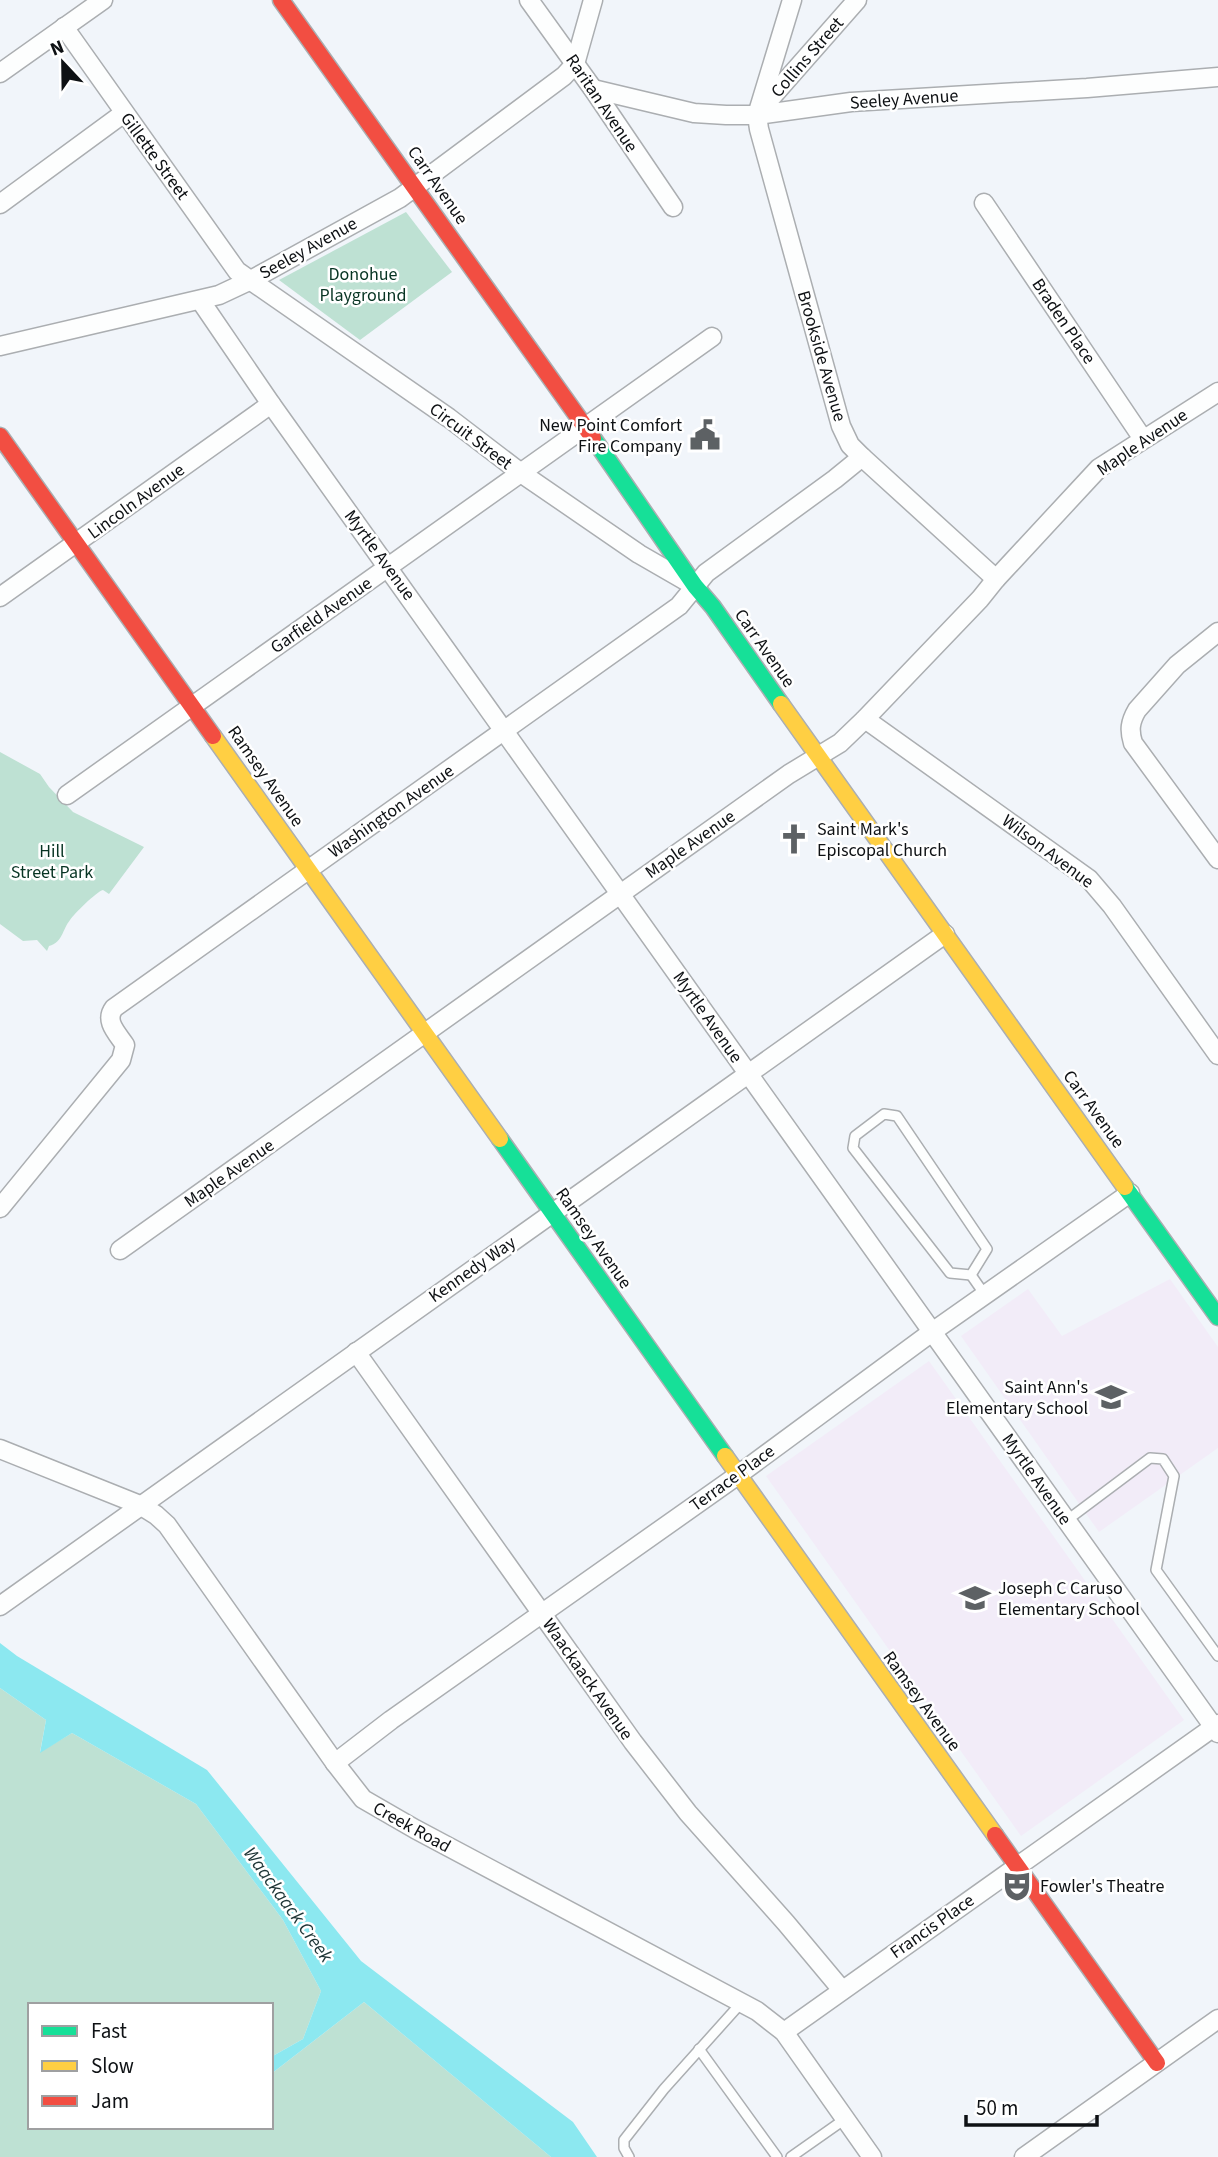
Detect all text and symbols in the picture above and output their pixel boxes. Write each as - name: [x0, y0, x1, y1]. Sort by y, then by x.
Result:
- street label: Collins Street: [765, 11, 850, 103]
- north arrow: [28, 28, 98, 98]
- text: N: [46, 34, 68, 64]
- street label: Raritan Avenue: [559, 49, 644, 157]
- street label: Seeley Avenue: [849, 83, 959, 116]
- street label: Gillette Street: [114, 107, 195, 205]
- street label: Carr Avenue: [401, 141, 474, 230]
- street label: Seeley Avenue: [255, 211, 362, 286]
- park label: Donohue Playground: [320, 262, 406, 308]
- street label: Braden Place: [1026, 273, 1102, 369]
- street label: Brookside Avenue: [791, 288, 852, 425]
- street label: Circuit Street: [424, 397, 517, 476]
- street label: Maple Avenue: [1092, 403, 1193, 482]
- place label: New Point Comfort Fire Company: [539, 413, 683, 459]
- public building icon: New Point Comfort Fire Company: [688, 418, 722, 452]
- street label: Lincoln Avenue: [83, 458, 190, 545]
- street label: Myrtle Avenue: [338, 505, 421, 606]
- street label: Garfield Avenue: [265, 571, 377, 660]
- street label: Carr Avenue: [728, 604, 801, 693]
- street label: Ramsey Avenue: [221, 721, 310, 832]
- street label: Washington Avenue: [323, 759, 459, 864]
- street label: Maple Avenue: [640, 804, 740, 885]
- street label: Wilson Avenue: [996, 808, 1099, 894]
- place label: Saint Mark's Episcopal Church: [817, 817, 947, 863]
- church icon: Saint Mark's Episcopal Church: [777, 822, 811, 856]
- park label: Hill Street Park: [11, 839, 93, 885]
- street label: Myrtle Avenue: [667, 967, 748, 1068]
- street label: Carr Avenue: [1057, 1065, 1130, 1153]
- street label: Maple Avenue: [179, 1133, 279, 1214]
- street label: Ramsey Avenue: [549, 1183, 638, 1294]
- street label: Kennedy Way: [424, 1230, 521, 1309]
- place label: Saint Ann's Elementary School: [946, 1375, 1088, 1421]
- school or university icon: Saint Ann's Elementary School: [1094, 1380, 1128, 1414]
- street label: Myrtle Avenue: [996, 1429, 1077, 1530]
- street label: Terrace Place: [685, 1439, 780, 1518]
- place label: Joseph C Caruso Elementary School: [998, 1576, 1140, 1622]
- school or university icon: Joseph C Caruso Elementary School: [958, 1581, 992, 1615]
- street label: Waackaack Avenue: [536, 1613, 639, 1745]
- street label: Ramsey Avenue: [877, 1646, 966, 1757]
- street label: Creek Road: [368, 1796, 455, 1859]
- water label: Waackaack Creek: [237, 1841, 340, 1969]
- theatre icon: Fowler's Theatre: [1000, 1869, 1034, 1903]
- place label: Fowler's Theatre: [1040, 1874, 1164, 1899]
- street label: Francis Place: [885, 1888, 980, 1965]
- legend: [28, 2003, 273, 2129]
- text: Fast: [91, 2016, 127, 2046]
- text: Slow: [91, 2051, 134, 2081]
- scale bar: [966, 2084, 1097, 2128]
- text: Jam: [91, 2086, 129, 2116]
- text: 50 m: [976, 2093, 1018, 2123]

